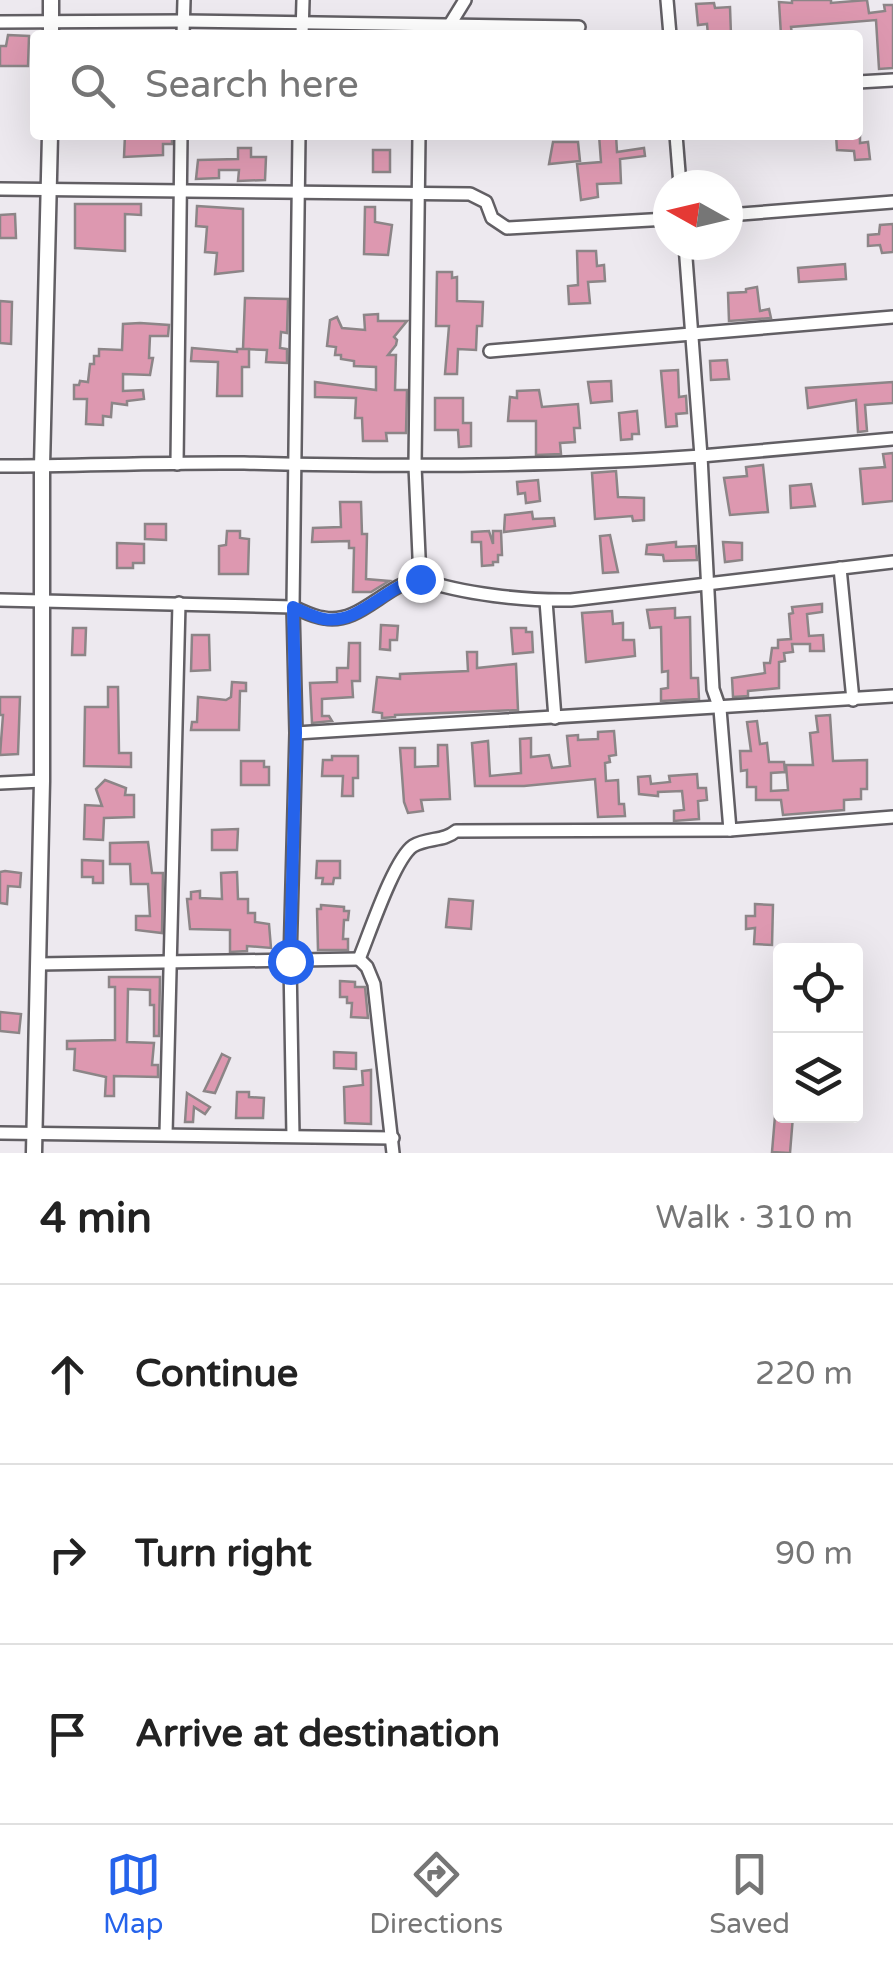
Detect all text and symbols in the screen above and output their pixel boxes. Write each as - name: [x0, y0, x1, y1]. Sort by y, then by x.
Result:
- search box: [30, 30, 863, 140]
- icon: search: [65, 58, 120, 113]
- text: Search here: [145, 62, 359, 108]
- north arrow: [653, 170, 743, 260]
- route end: [398, 557, 444, 603]
- route start: [268, 939, 314, 985]
- map controls: [773, 943, 863, 1123]
- button: locate: [773, 943, 863, 1033]
- button: layers: [773, 1033, 863, 1123]
- text: 4 min: [40, 1193, 152, 1244]
- text: Walk · 310 m: [656, 1199, 853, 1237]
- icon: ahead: [40, 1347, 95, 1402]
- text: Continue: [135, 1351, 298, 1397]
- text: 220 m: [755, 1355, 853, 1393]
- icon: right: [40, 1527, 95, 1582]
- text: Turn right: [135, 1531, 312, 1577]
- text: 90 m: [775, 1535, 853, 1573]
- icon: arrive: [40, 1707, 95, 1762]
- text: Arrive at destination: [135, 1711, 500, 1757]
- tab: Map: [103, 1847, 163, 1941]
- tab: Directions: [369, 1847, 503, 1941]
- tab: Saved: [709, 1847, 790, 1941]

